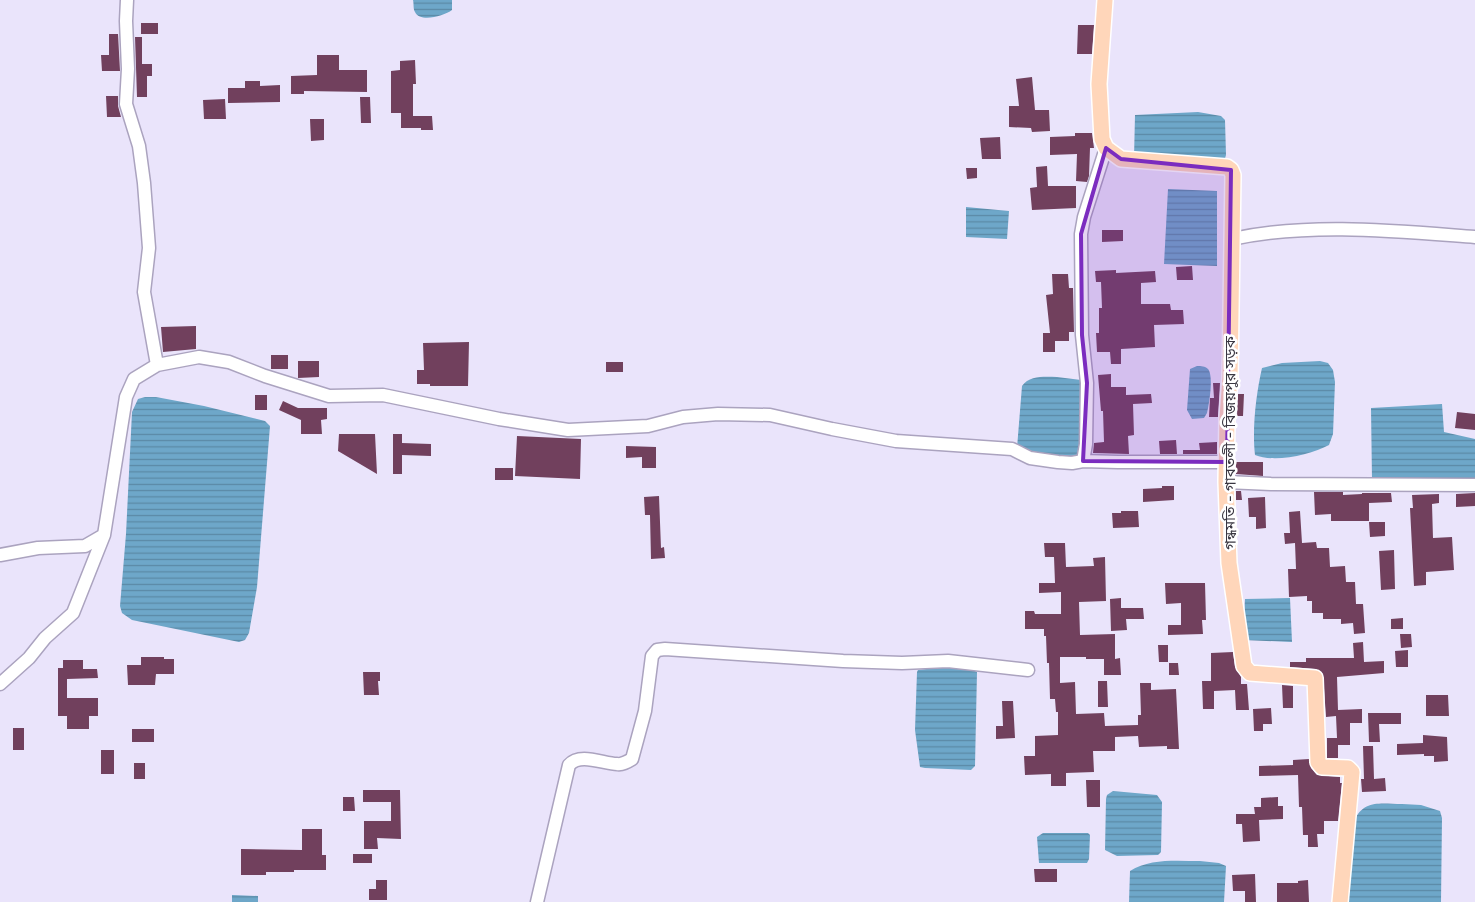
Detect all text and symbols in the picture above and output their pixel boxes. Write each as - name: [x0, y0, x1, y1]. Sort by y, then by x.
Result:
- street label: গন্ধমতি - গাবতলী - বিজয়পুর সড়ক: [1220, 335, 1239, 550]

